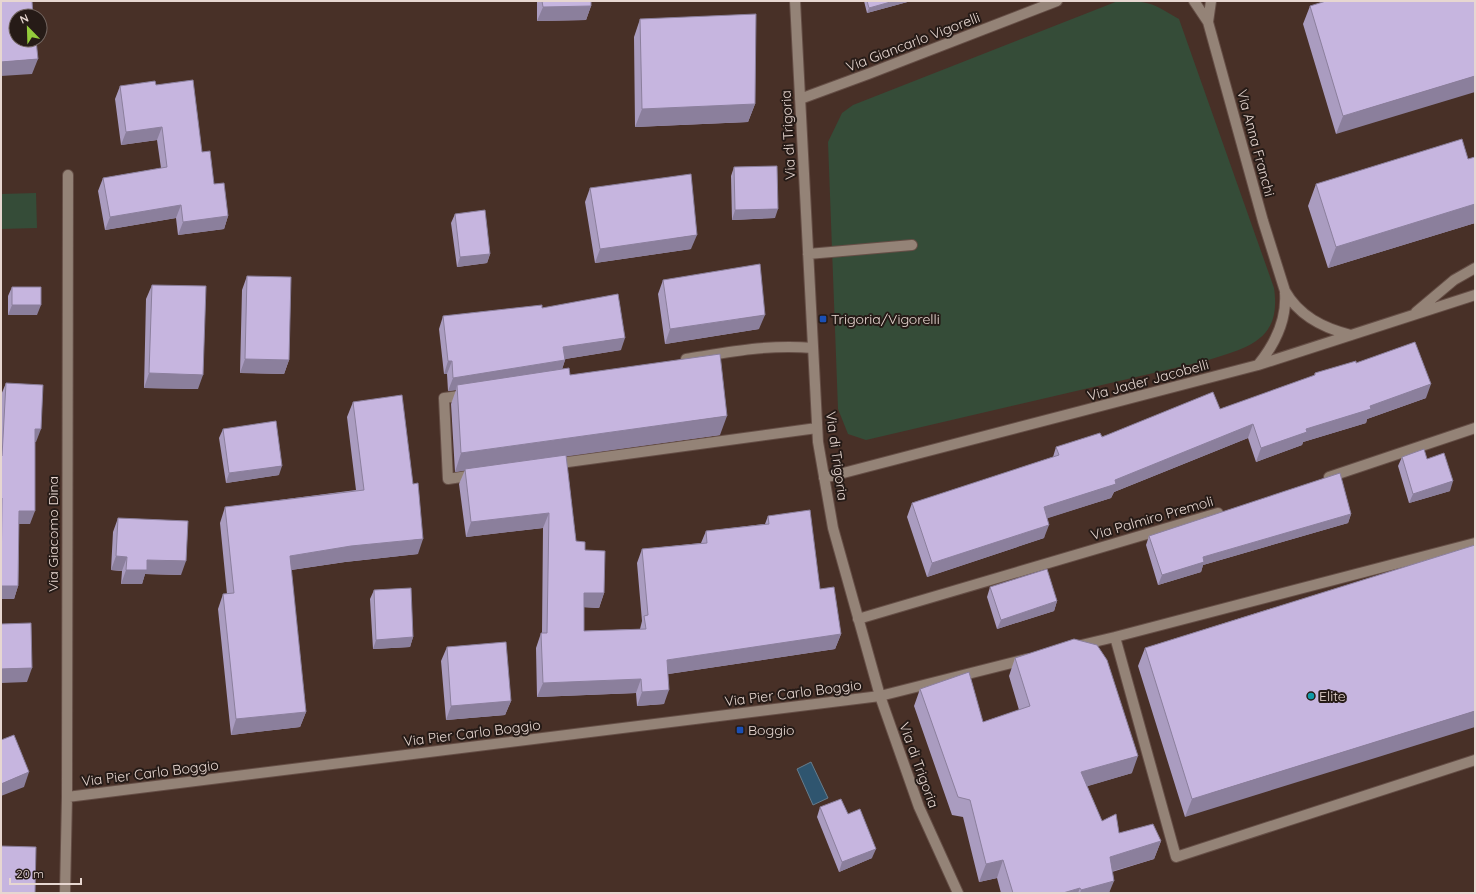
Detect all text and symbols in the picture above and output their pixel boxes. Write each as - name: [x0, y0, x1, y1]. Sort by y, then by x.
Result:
- north arrow: [8, 8, 48, 48]
- street label: Via Giancarlo Vigorelli: [843, 8, 983, 76]
- text: N: [18, 11, 31, 27]
- street label: Via Anna Franchi: [1233, 88, 1279, 198]
- street label: Via di Trigoria: [777, 90, 799, 180]
- place label: Trigoria/Vigorelli: [831, 310, 940, 328]
- marker: Trigoria/Vigorelli: [818, 314, 828, 324]
- street label: Via Jader Jacobelli: [1085, 355, 1211, 405]
- street label: Via di Trigoria: [822, 410, 852, 502]
- street label: Via Giacomo Dina: [44, 476, 62, 592]
- street label: Via Palmiro Premoli: [1089, 492, 1215, 544]
- street label: Via Pier Carlo Boggio: [723, 676, 863, 710]
- place label: Elite: [1319, 687, 1346, 705]
- marker: Elite: [1306, 691, 1316, 701]
- street label: Via Pier Carlo Boggio: [402, 716, 542, 750]
- street label: Via di Trigoria: [895, 720, 943, 810]
- place label: Boggio: [748, 721, 794, 739]
- marker: Boggio: [735, 725, 745, 735]
- street label: Via Pier Carlo Boggio: [80, 756, 220, 790]
- scale bar: [10, 860, 81, 886]
- text: 20 m: [16, 866, 44, 881]

